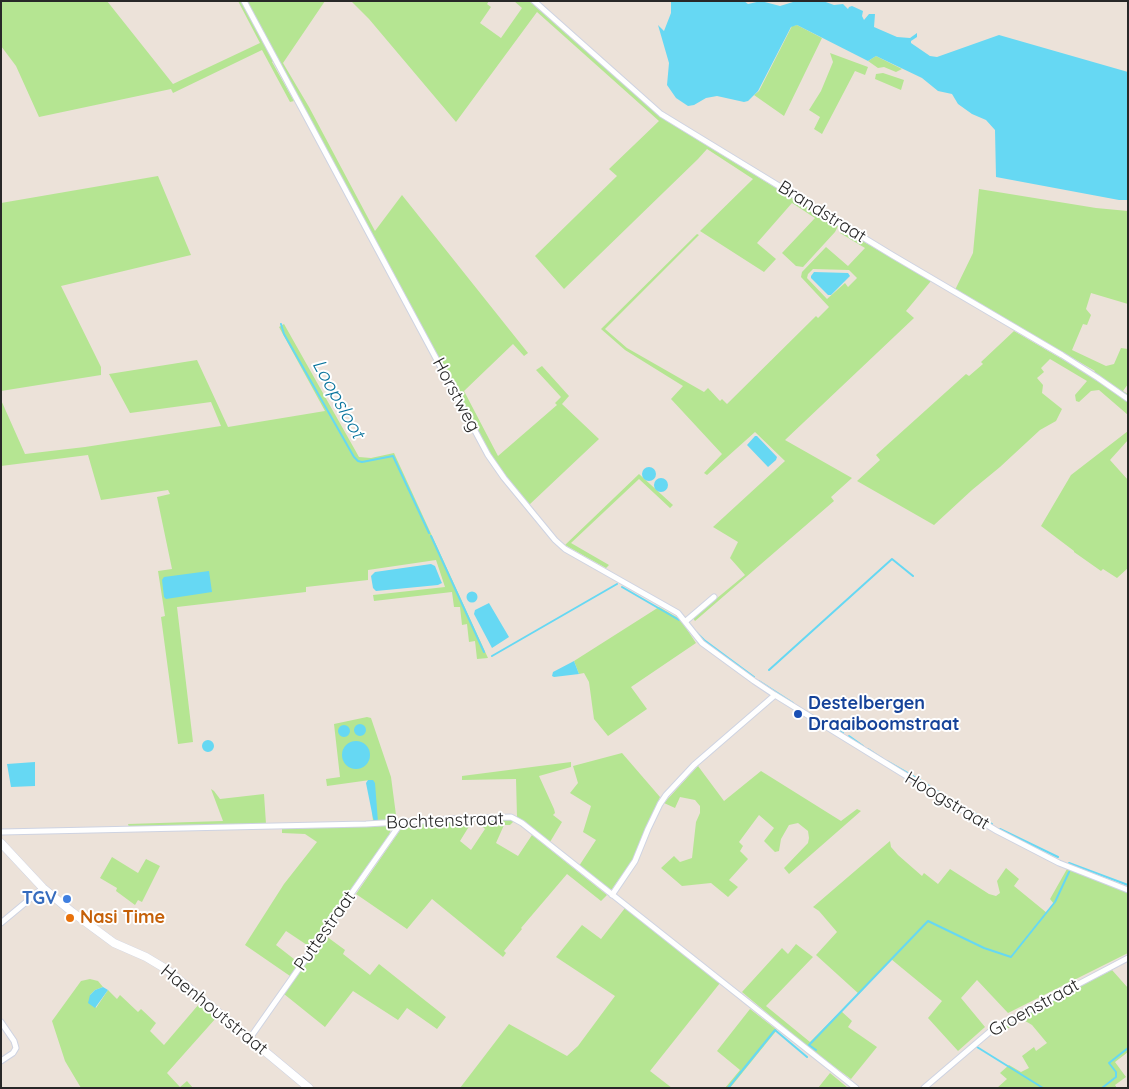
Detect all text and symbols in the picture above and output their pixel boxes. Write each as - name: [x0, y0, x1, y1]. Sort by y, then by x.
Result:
- street label: Brandstraat: [774, 176, 870, 248]
- street label: Horstweg: [427, 354, 485, 436]
- water label: Loopsloot: [307, 355, 369, 443]
- place label: Destelbergen Draaiboomstraat: [808, 693, 960, 736]
- marker: Destelbergen Draaiboomstraat: [792, 708, 804, 720]
- street label: Hoogstraat: [901, 767, 993, 835]
- street label: Bochtenstraat: [386, 808, 504, 834]
- street label: Puttestraat: [290, 887, 360, 975]
- place label: TGV: [22, 888, 57, 910]
- marker: TGV: [61, 893, 73, 905]
- place label: Nasi Time: [80, 907, 165, 929]
- marker: Nasi Time: [64, 912, 76, 924]
- street label: Haenhoutstraat: [156, 960, 272, 1060]
- street label: Groenstraat: [985, 974, 1083, 1042]

